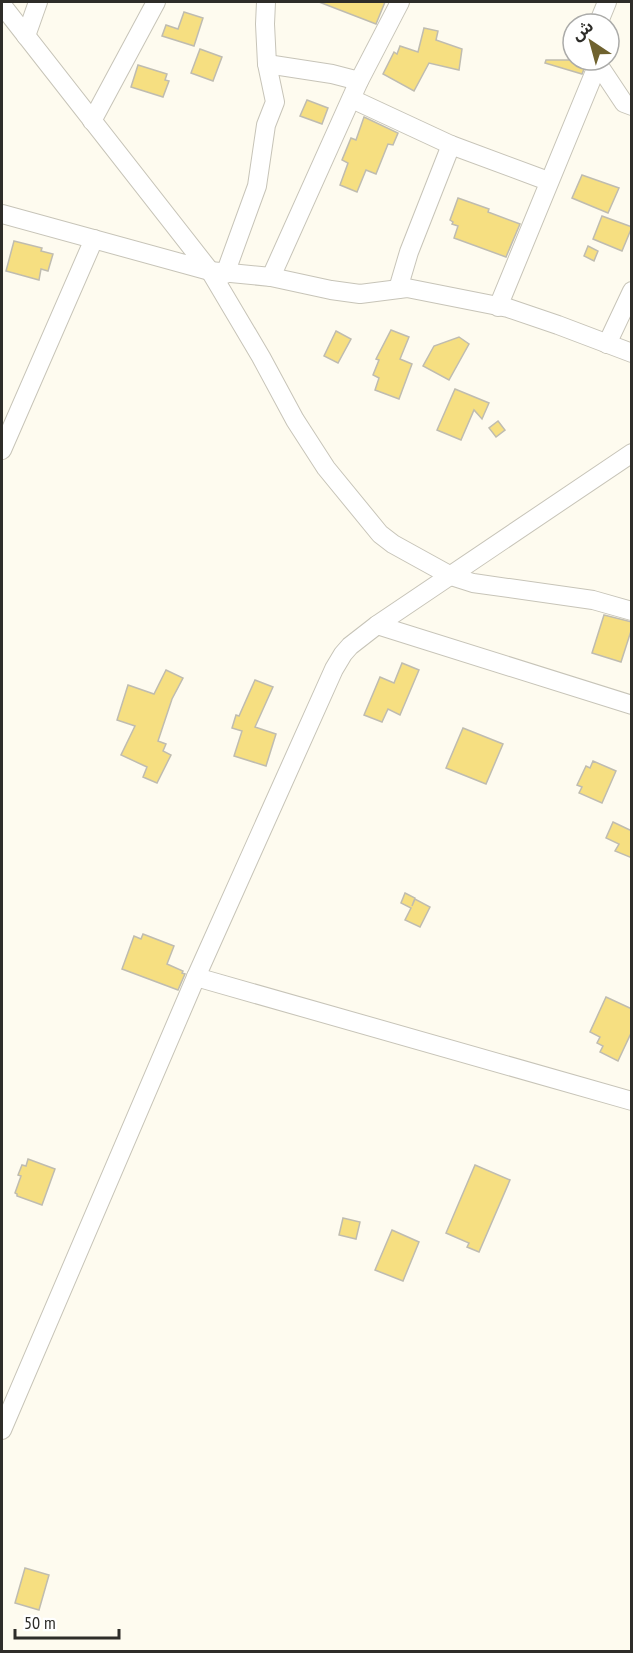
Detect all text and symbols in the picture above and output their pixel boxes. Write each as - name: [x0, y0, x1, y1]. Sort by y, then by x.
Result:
- north arrow: [561, 12, 621, 72]
- text: ش: [567, 15, 597, 44]
- scale bar: [15, 1602, 118, 1640]
- text: 50 m: [24, 1611, 56, 1634]

